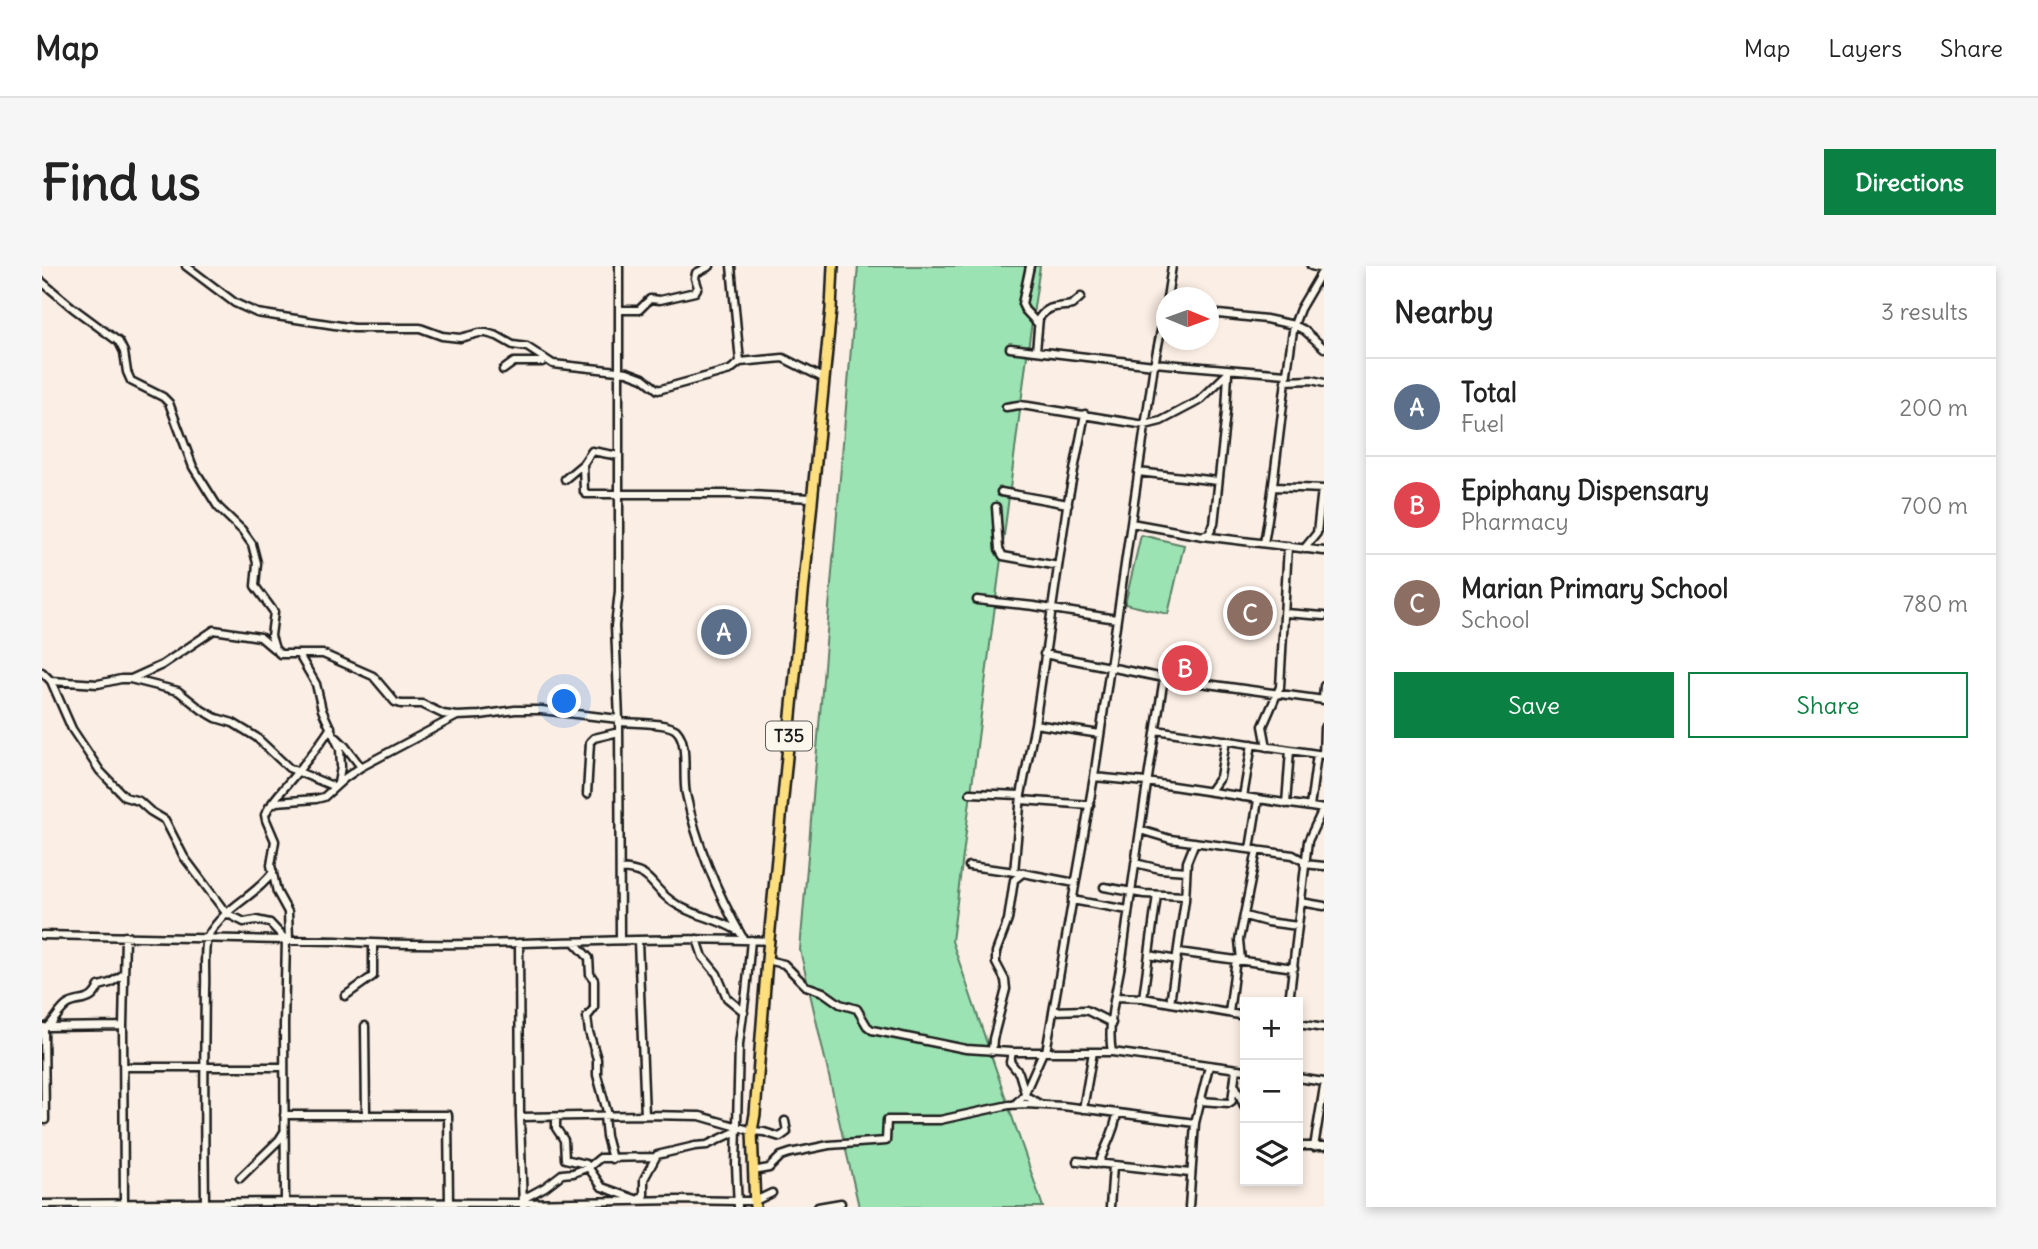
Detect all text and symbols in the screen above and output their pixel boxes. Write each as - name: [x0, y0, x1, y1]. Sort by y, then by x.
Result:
- text: Map: [35, 27, 99, 69]
- text: Map: [1744, 33, 1790, 63]
- text: Layers: [1828, 33, 1902, 63]
- text: Share: [1940, 33, 2003, 63]
- button: Directions: [1824, 149, 1996, 215]
- text: Find us: [42, 152, 200, 213]
- north arrow: [1156, 287, 1219, 350]
- text: Nearby: [1394, 293, 1494, 331]
- text: 3 results: [1881, 297, 1968, 326]
- text: Total: [1461, 376, 1517, 409]
- text: A: [1410, 393, 1424, 422]
- text: 200 m: [1899, 393, 1968, 422]
- text: Fuel: [1461, 409, 1504, 438]
- text: Epiphany Dispensary: [1461, 474, 1709, 507]
- text: B: [1409, 491, 1425, 520]
- text: 700 m: [1901, 491, 1968, 520]
- text: Pharmacy: [1461, 507, 1569, 536]
- text: Marian Primary School: [1461, 572, 1728, 605]
- pin: C: [1227, 587, 1273, 639]
- text: C: [1409, 589, 1425, 618]
- text: 780 m: [1903, 589, 1968, 618]
- text: School: [1461, 605, 1530, 634]
- pin: A: [701, 606, 747, 658]
- pin: B: [1162, 642, 1208, 694]
- button: Save: [1394, 672, 1674, 738]
- button: Share: [1688, 672, 1968, 738]
- your location: [547, 684, 581, 718]
- road number: T35: [766, 722, 812, 750]
- map controls: [1240, 997, 1303, 1186]
- button: +: [1240, 997, 1303, 1060]
- button: −: [1240, 1060, 1303, 1123]
- button: layers: [1240, 1123, 1303, 1186]

